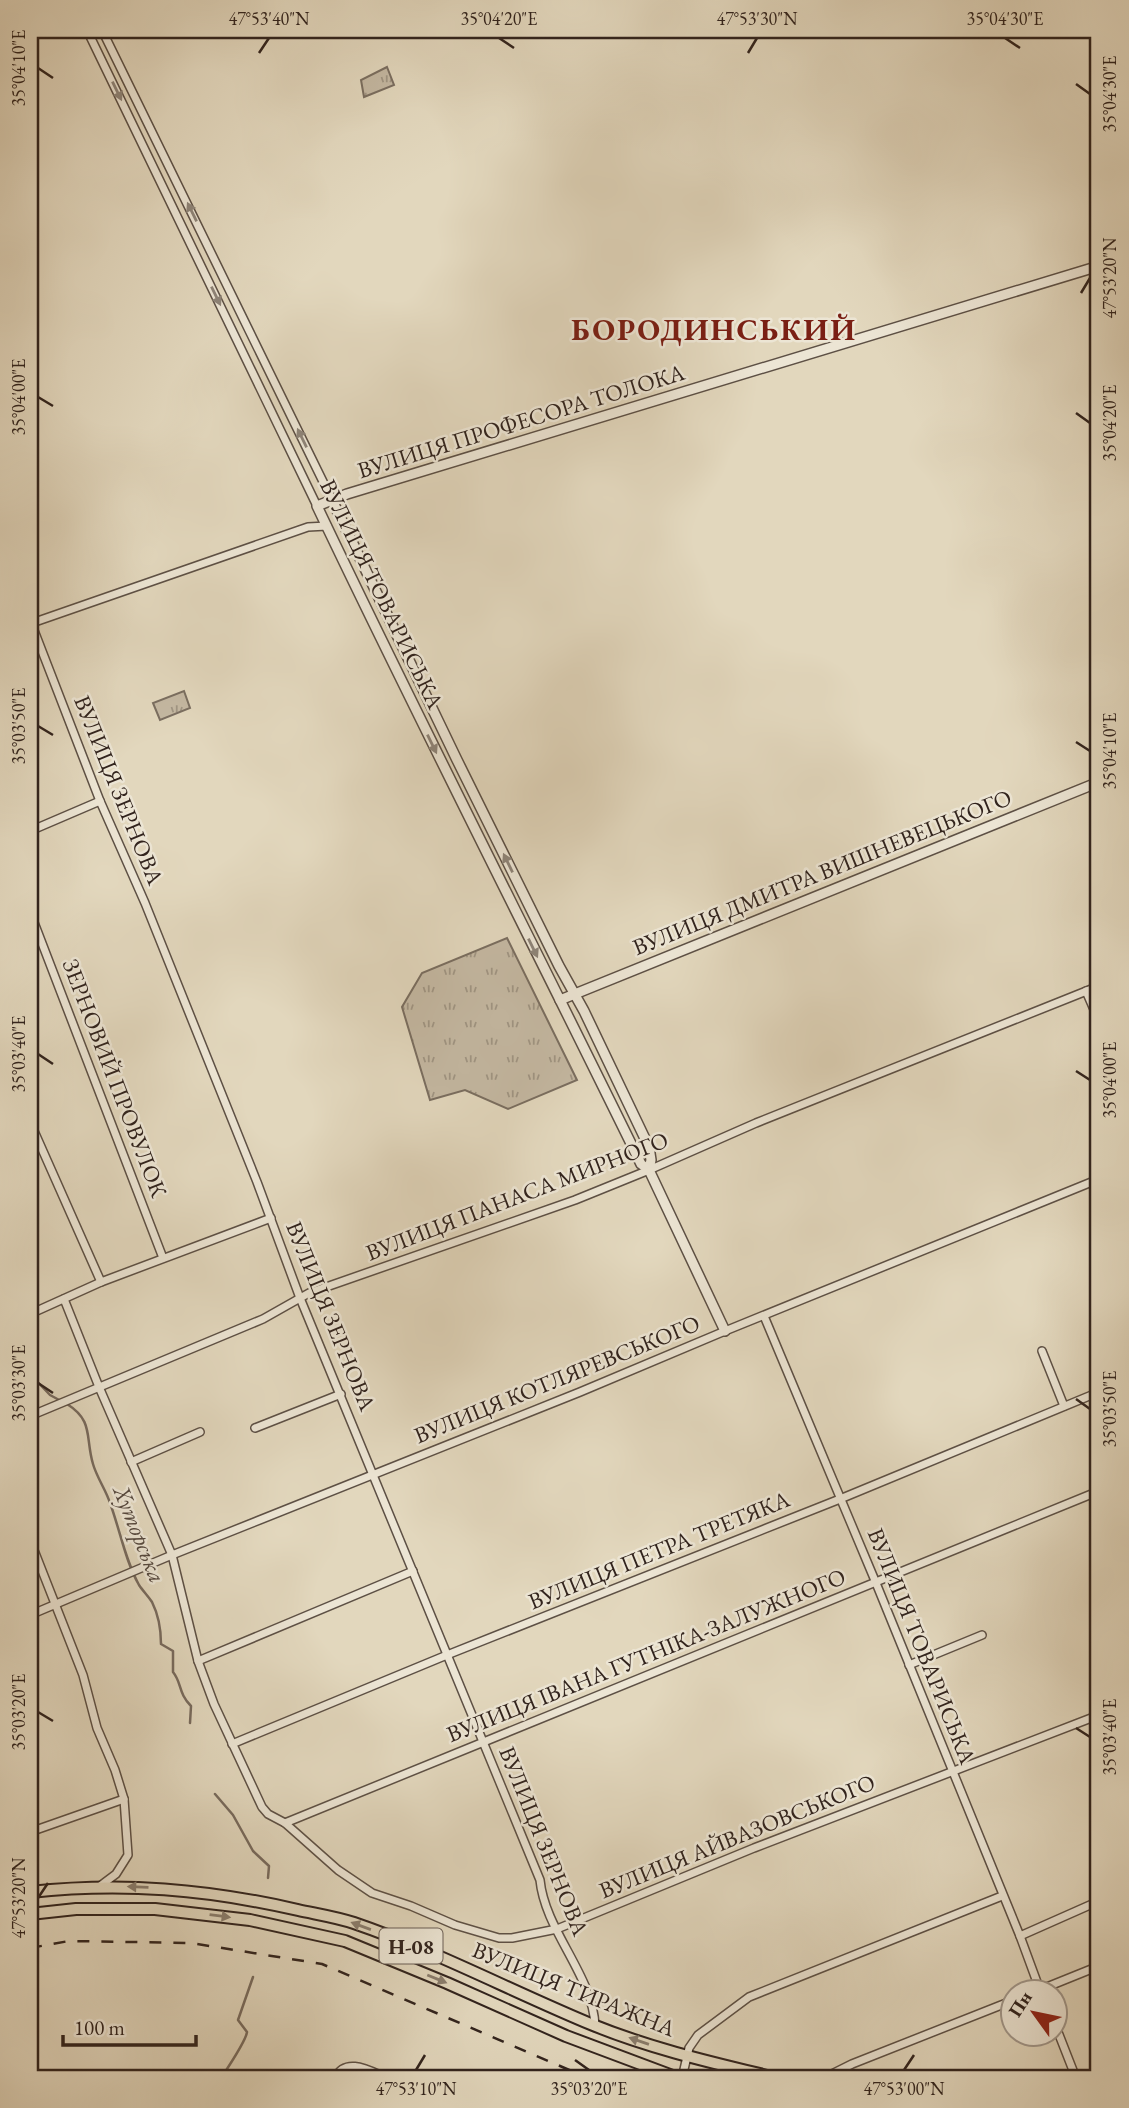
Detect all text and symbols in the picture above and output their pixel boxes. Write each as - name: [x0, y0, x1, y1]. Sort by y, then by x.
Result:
- text: 47°53'40"N: [229, 7, 310, 30]
- text: 35°04'20"E: [461, 7, 537, 30]
- text: 47°53'30"N: [717, 7, 798, 30]
- text: 35°04'30"E: [967, 7, 1043, 30]
- text: 35°04'10"E: [7, 30, 30, 106]
- text: 35°04'30"E: [1098, 56, 1121, 132]
- one-way arrow: [111, 81, 123, 101]
- one-way arrow: [186, 202, 197, 222]
- text: 47°53'20"N: [1098, 237, 1121, 318]
- one-way arrow: [210, 286, 221, 306]
- district label: БОРОДИНСЬКИЙ: [571, 310, 857, 349]
- street label: ВУЛИЦЯ ПРОФЕСОРА ТОЛОКА: [354, 357, 689, 485]
- text: 35°04'00"E: [7, 359, 30, 435]
- text: 35°04'20"E: [1098, 385, 1121, 461]
- one-way arrow: [297, 428, 308, 448]
- street label: ВУЛИЦЯ ТОВАРИСЬКА: [313, 474, 451, 715]
- text: 35°03'50"E: [7, 688, 30, 764]
- street label: ВУЛИЦЯ ЗЕРНОВА: [67, 691, 171, 890]
- text: 35°04'10"E: [1098, 713, 1121, 789]
- one-way arrow: [426, 734, 438, 754]
- street label: ВУЛИЦЯ ДМИТРА ВИШНЕВЕЦЬКОГО: [628, 782, 1016, 962]
- one-way arrow: [502, 853, 513, 873]
- one-way arrow: [528, 938, 539, 958]
- street label: ЗЕРНОВИЙ ПРОВУЛОК: [56, 954, 175, 1202]
- text: 35°03'40"E: [7, 1016, 30, 1092]
- text: 35°04'00"E: [1098, 1042, 1121, 1118]
- street label: ВУЛИЦЯ ПАНАСА МИРНОГО: [361, 1124, 673, 1268]
- street label: ВУЛИЦЯ ЗЕРНОВА: [279, 1217, 383, 1416]
- street label: ВУЛИЦЯ КОТЛЯРЕВСЬКОГО: [410, 1308, 704, 1450]
- text: 35°03'30"E: [7, 1345, 30, 1421]
- text: 35°03'50"E: [1098, 1371, 1121, 1447]
- water label: Хуторська: [106, 1479, 173, 1587]
- street label: ВУЛИЦЯ ПЕТРА ТРЕТЯКА: [524, 1483, 795, 1616]
- street label: ВУЛИЦЯ ТОВАРИСЬКА: [861, 1524, 984, 1769]
- street label: ВУЛИЦЯ ІВАНА ГУТНІКА-ЗАЛУЖНОГО: [442, 1561, 850, 1749]
- text: 35°03'20"E: [7, 1674, 30, 1750]
- text: 35°03'40"E: [1098, 1699, 1121, 1775]
- street label: ВУЛИЦЯ ЗЕРНОВА: [492, 1742, 596, 1941]
- street label: ВУЛИЦЯ АЙВАЗОВСЬКОГО: [595, 1767, 879, 1905]
- text: 47°53'20"N: [7, 1857, 30, 1938]
- one-way arrow: [127, 1882, 149, 1893]
- one-way arrow: [209, 1911, 231, 1922]
- one-way arrow: [351, 1920, 372, 1931]
- road number: Н-08: [380, 1928, 442, 1964]
- street label: ВУЛИЦЯ ТИРАЖНА: [468, 1935, 681, 2044]
- one-way arrow: [427, 1973, 448, 1984]
- north arrow: [1000, 1979, 1070, 2048]
- text: Пн: [1003, 1986, 1038, 2022]
- scale bar: [63, 2003, 196, 2047]
- text: 100 m: [74, 2014, 125, 2041]
- one-way arrow: [629, 2035, 650, 2046]
- text: 47°53'10"N: [376, 2077, 457, 2100]
- text: 35°03'20"E: [551, 2077, 627, 2100]
- text: 47°53'00"N: [864, 2077, 945, 2100]

